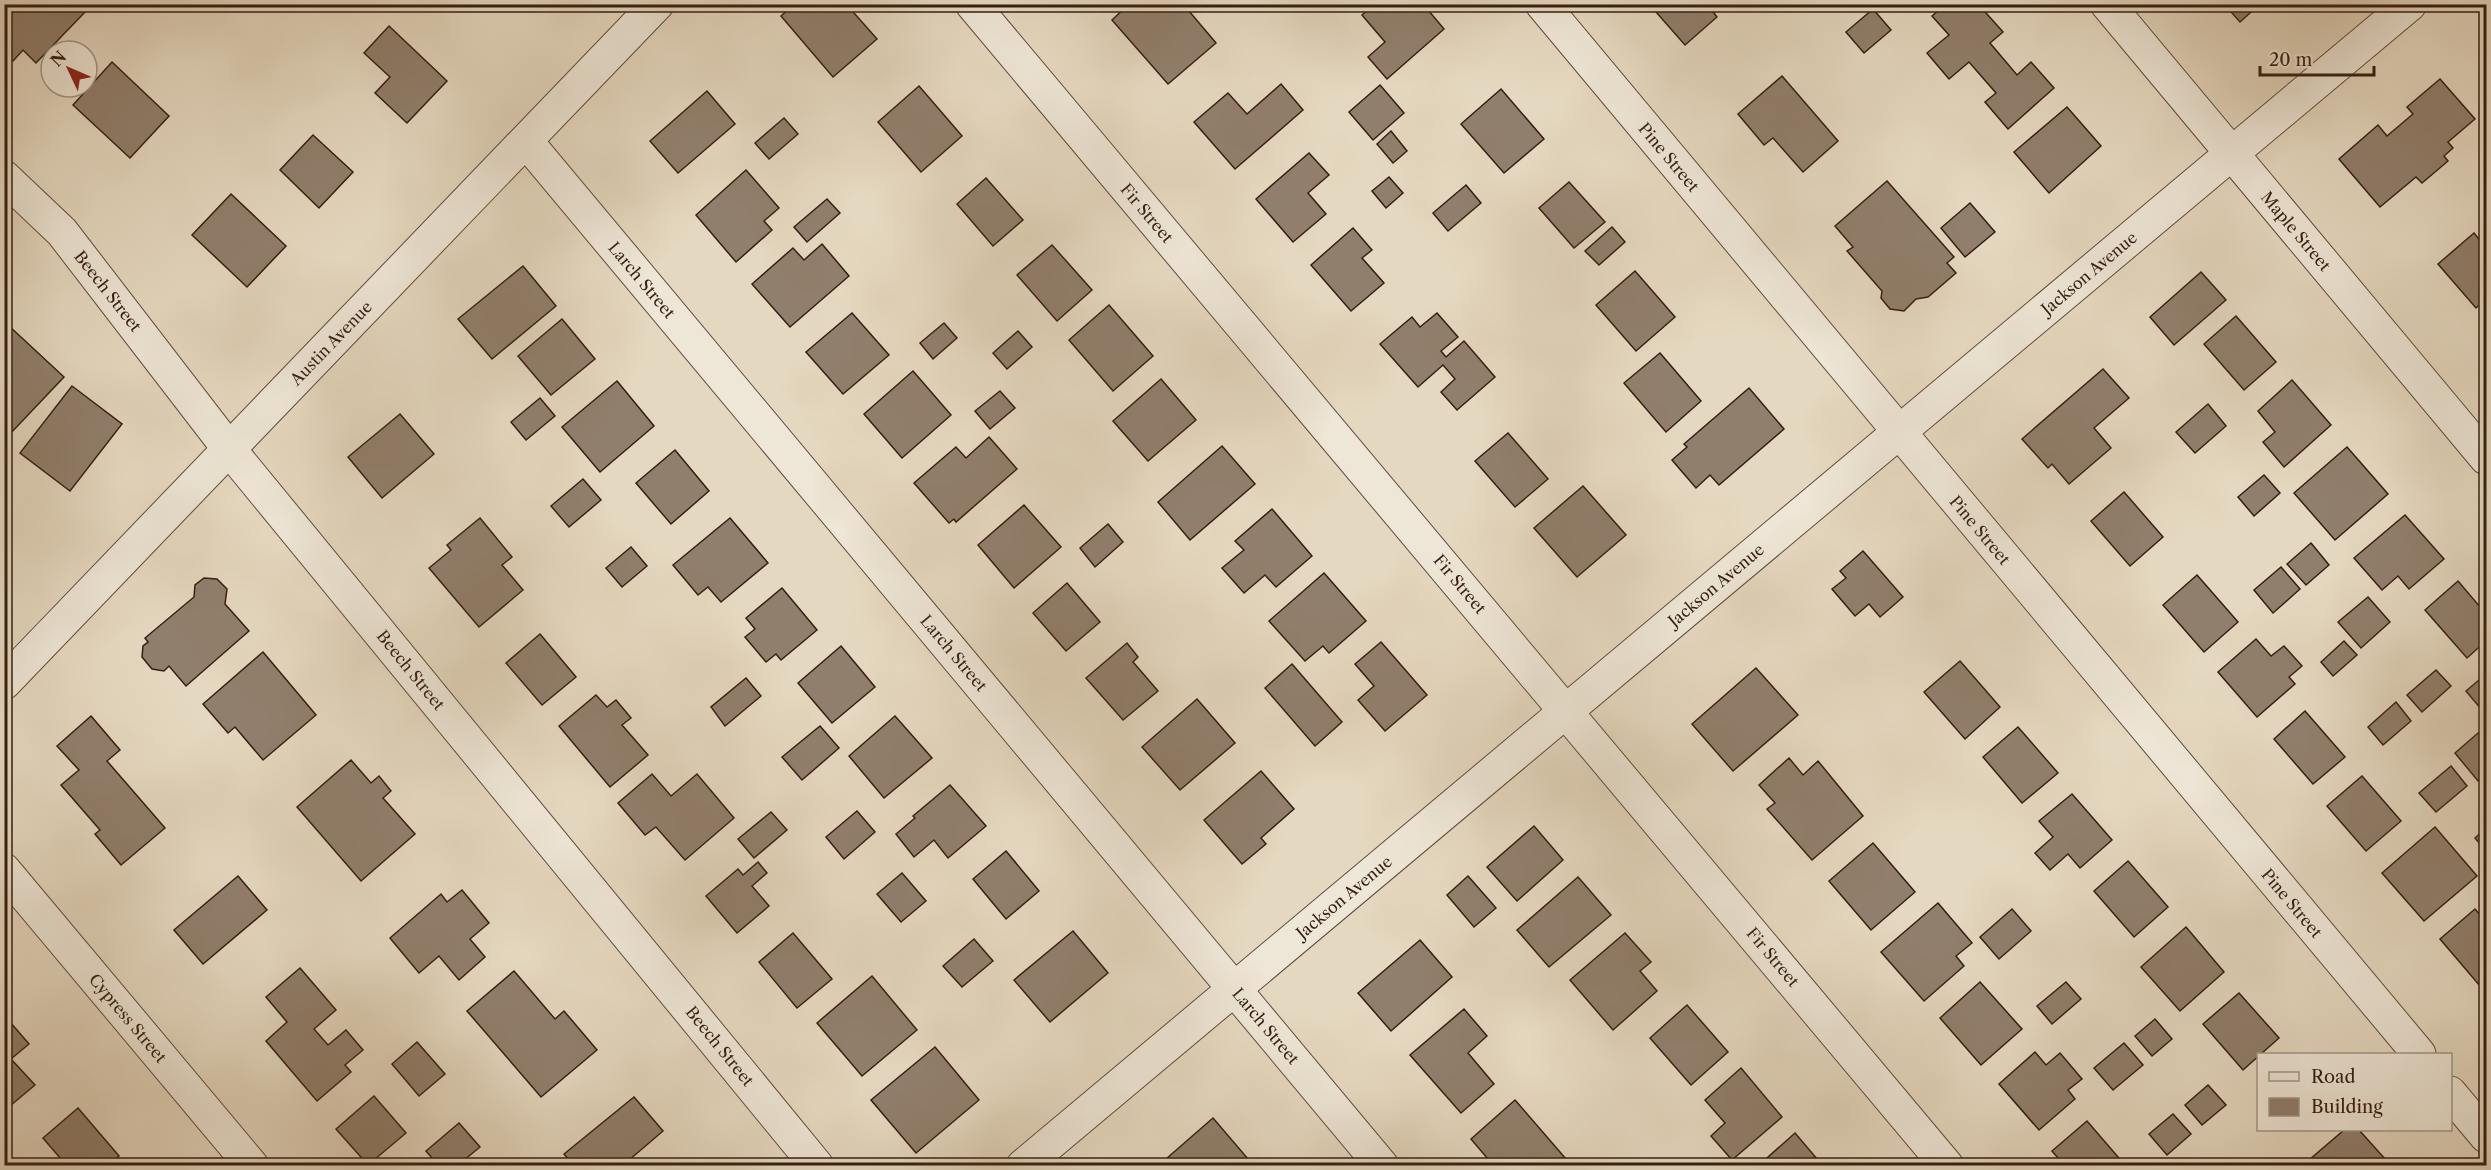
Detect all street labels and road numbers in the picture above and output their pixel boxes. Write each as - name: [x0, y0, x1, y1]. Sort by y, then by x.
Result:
- street label: Pine Street: [1634, 118, 1704, 196]
- street label: Fir Street: [1116, 179, 1178, 247]
- street label: Maple Street: [2257, 187, 2335, 275]
- street label: Jackson Avenue: [2035, 227, 2141, 321]
- street label: Larch Street: [604, 238, 680, 322]
- street label: Beech Street: [70, 247, 146, 336]
- street label: Austin Avenue: [285, 297, 376, 390]
- street label: Pine Street: [1945, 491, 2015, 569]
- street label: Jackson Avenue: [1662, 539, 1768, 633]
- street label: Fir Street: [1429, 550, 1491, 618]
- street label: Larch Street: [916, 611, 992, 695]
- street label: Beech Street: [373, 626, 450, 714]
- street label: Jackson Avenue: [1290, 851, 1396, 945]
- street label: Pine Street: [2257, 864, 2327, 942]
- street label: Fir Street: [1742, 923, 1804, 991]
- street label: Cypress Street: [85, 969, 171, 1067]
- street label: Larch Street: [1228, 984, 1304, 1068]
- street label: Beech Street: [682, 1002, 759, 1090]

